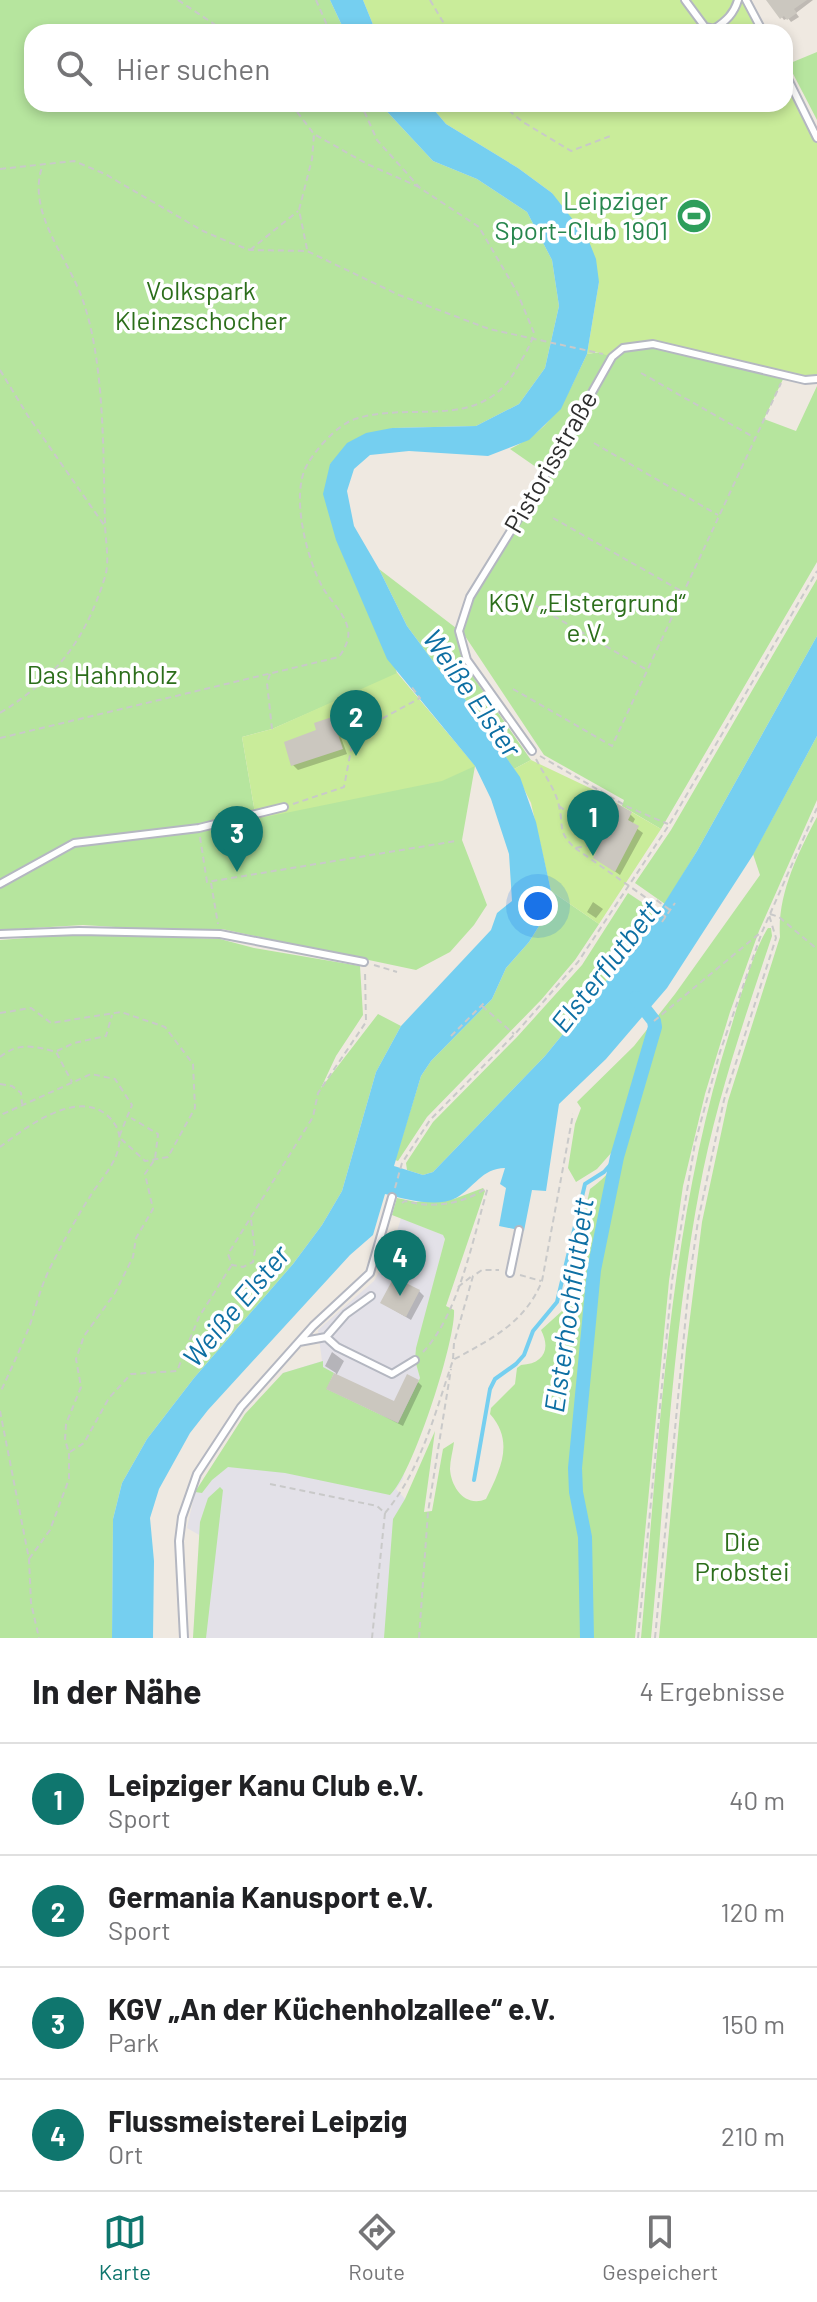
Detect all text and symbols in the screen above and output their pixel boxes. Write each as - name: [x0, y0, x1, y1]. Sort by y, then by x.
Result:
- search box: [24, 24, 793, 112]
- icon: search: [52, 46, 96, 90]
- text: Hier suchen: [116, 50, 270, 86]
- place label: Leipziger Sport-Club 1901: [495, 184, 669, 245]
- sports icon: Leipziger Sport-Club 1901: [675, 197, 713, 235]
- park label: Volkspark Kleinzschocher: [115, 274, 288, 335]
- street label: Pistorisstraße: [497, 385, 603, 538]
- park label: KGV „Elstergrund“ e.V.: [488, 586, 686, 647]
- water label: Weiße Elster: [416, 622, 530, 764]
- park label: Das Hahnholz: [27, 658, 177, 689]
- pin: 2: [330, 690, 382, 756]
- pin: 1: [567, 790, 619, 856]
- pin: 3: [211, 806, 263, 872]
- your location: [518, 886, 558, 926]
- water label: Elsterflutbett: [543, 892, 667, 1038]
- water label: Elsterhochflutbett: [536, 1195, 600, 1414]
- pin: 4: [374, 1230, 426, 1296]
- water label: Weiße Elster: [174, 1237, 297, 1373]
- park label: Die Probstei: [694, 1525, 790, 1586]
- text: In der Nähe: [32, 1670, 202, 1711]
- text: 4 Ergebnisse: [640, 1675, 785, 1706]
- text: Leipziger Kanu Club e.V.: [108, 1766, 424, 1802]
- text: 1: [53, 1784, 63, 1815]
- text: 40 m: [729, 1784, 785, 1815]
- text: Sport: [108, 1802, 171, 1833]
- text: Germania Kanusport e.V.: [108, 1878, 434, 1914]
- text: 2: [51, 1896, 65, 1927]
- text: 120 m: [721, 1896, 785, 1927]
- text: Sport: [108, 1914, 171, 1945]
- text: KGV „An der Küchenholzallee“ e.V.: [108, 1990, 556, 2026]
- text: 3: [51, 2008, 65, 2039]
- text: 150 m: [721, 2008, 785, 2039]
- text: Park: [108, 2026, 159, 2057]
- text: Flussmeisterei Leipzig: [108, 2102, 407, 2138]
- text: 4: [50, 2120, 66, 2151]
- text: 210 m: [721, 2120, 785, 2151]
- text: Ort: [108, 2138, 143, 2169]
- tab: Karte: [99, 2210, 151, 2284]
- tab: Route: [348, 2210, 405, 2284]
- tab: Gespeichert: [602, 2210, 718, 2284]

